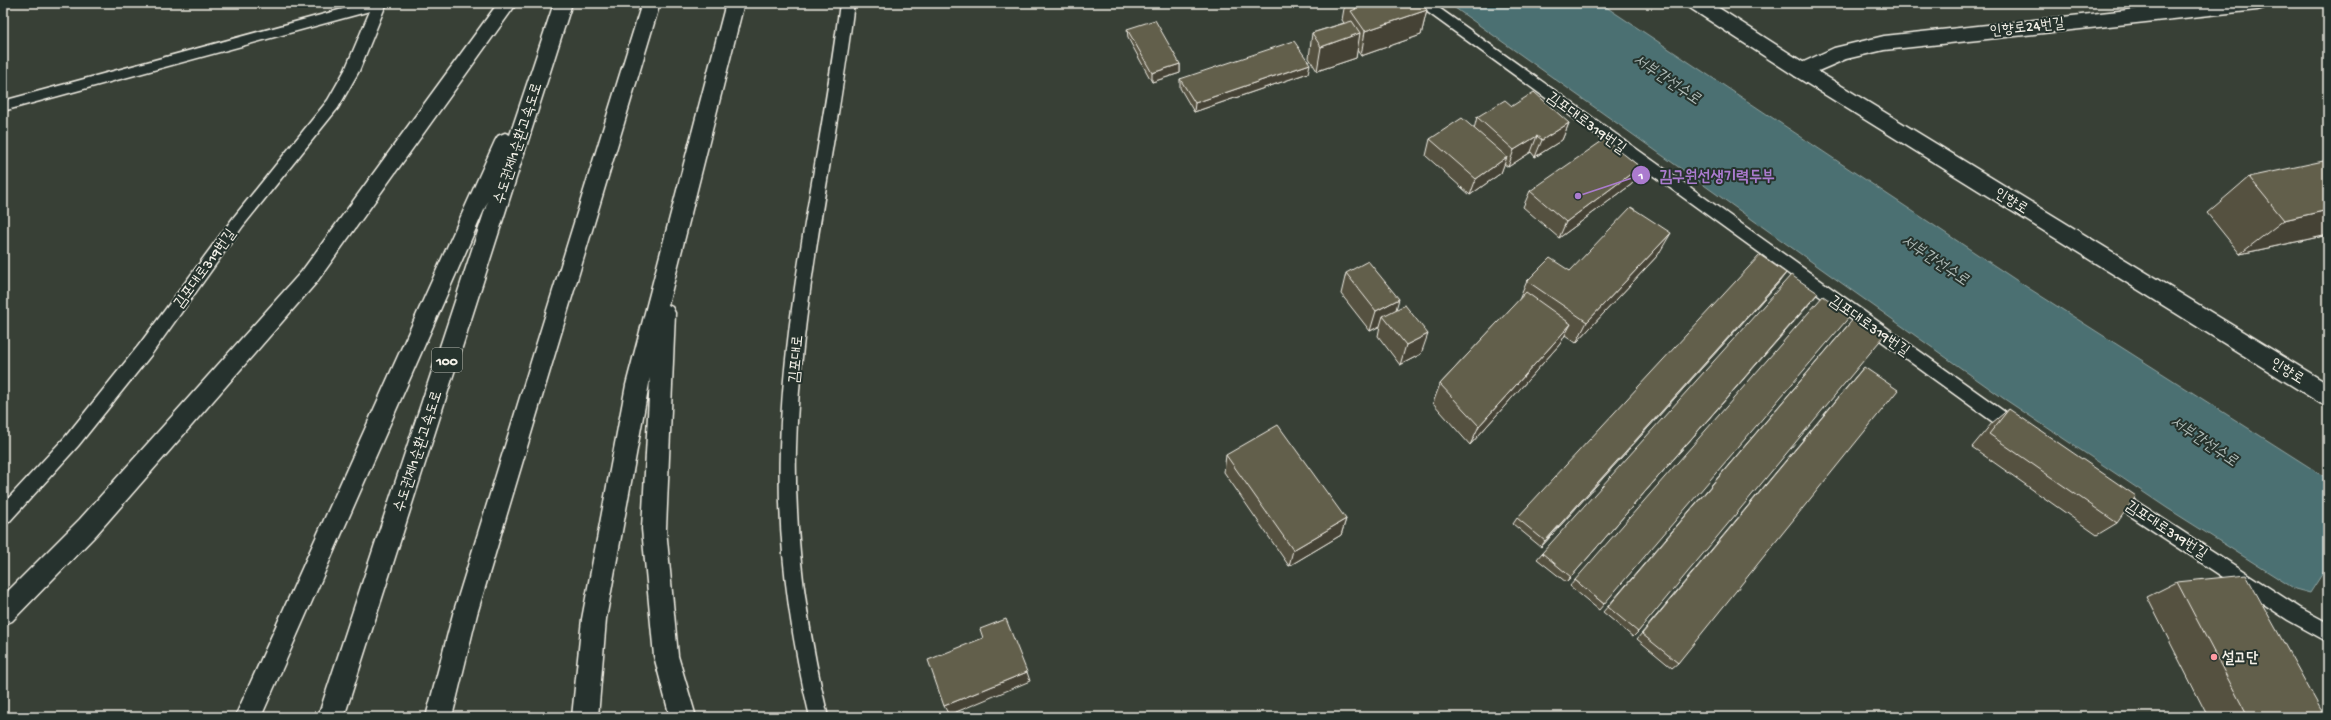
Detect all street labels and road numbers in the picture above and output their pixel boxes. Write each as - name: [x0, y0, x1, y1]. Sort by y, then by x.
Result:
- street label: 인향로24번길: [1989, 15, 2065, 41]
- street label: 수도권제1순환고속도로: [491, 81, 547, 207]
- street label: 김포대로319번길: [1543, 89, 1629, 158]
- street label: 인향로: [1991, 184, 2031, 219]
- street label: 김포대로319번길: [171, 226, 240, 312]
- street label: 김포대로319번길: [1825, 292, 1912, 361]
- street label: 김포대로: [786, 334, 808, 384]
- road number: 100: [432, 348, 462, 372]
- street label: 인향로: [2267, 354, 2307, 389]
- street label: 수도권제1순환고속도로: [391, 389, 447, 515]
- street label: 김포대로319번길: [2122, 498, 2210, 564]

